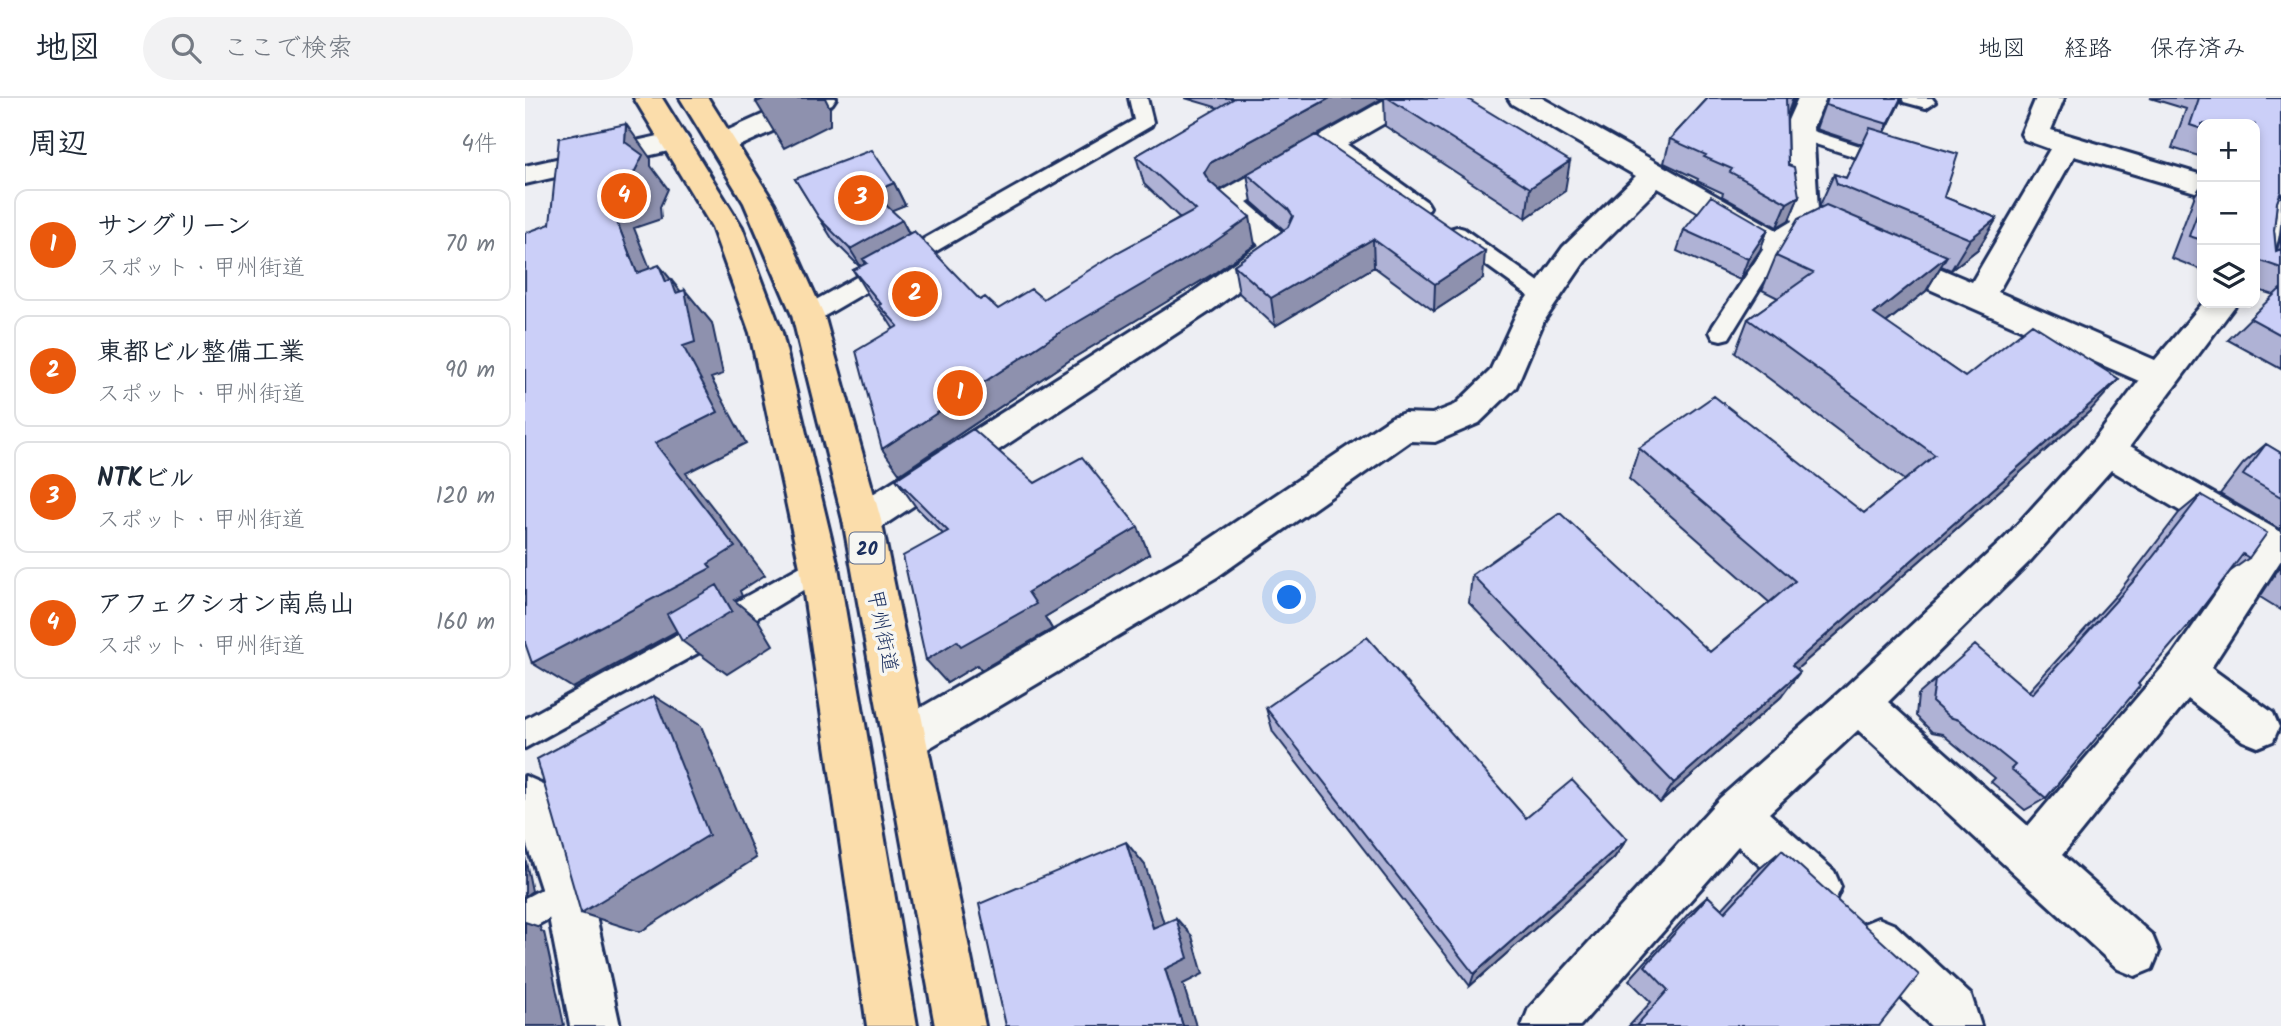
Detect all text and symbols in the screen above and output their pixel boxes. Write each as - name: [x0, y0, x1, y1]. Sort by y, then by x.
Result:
- search box: [143, 17, 633, 80]
- text: 地図: [35, 23, 101, 76]
- text: ここで検索: [223, 28, 353, 70]
- icon: search: [167, 29, 205, 67]
- text: 地図: [1978, 30, 2026, 69]
- text: 経路: [2064, 30, 2112, 69]
- text: 保存済み: [2150, 30, 2246, 69]
- map controls: [2197, 119, 2260, 308]
- button: +: [2197, 119, 2260, 182]
- text: 周辺: [28, 121, 88, 169]
- text: 4件: [461, 127, 497, 163]
- pin: 4: [601, 170, 647, 222]
- pin: 3: [838, 172, 884, 224]
- button: −: [2197, 182, 2260, 245]
- text: サングリーン: [97, 206, 251, 248]
- text: 1: [50, 227, 56, 263]
- text: 70 m: [445, 227, 495, 263]
- button: layers: [2197, 245, 2260, 308]
- text: スポット · 甲州街道: [97, 251, 305, 287]
- pin: 2: [892, 268, 938, 320]
- text: 東都ビル整備工業: [97, 332, 304, 374]
- text: 2: [46, 353, 60, 389]
- text: 90 m: [445, 353, 495, 389]
- pin: 1: [937, 367, 983, 419]
- text: スポット · 甲州街道: [97, 377, 305, 413]
- text: NTKビル: [97, 458, 195, 500]
- text: 3: [47, 479, 59, 515]
- text: 120 m: [435, 479, 495, 515]
- text: スポット · 甲州街道: [97, 503, 305, 539]
- road number: 20: [849, 533, 885, 564]
- your location: [1272, 580, 1306, 614]
- text: アフェクシオン南烏山: [97, 584, 355, 626]
- street label: 甲州街道: [857, 587, 906, 676]
- text: 4: [47, 605, 59, 641]
- text: 160 m: [436, 605, 495, 641]
- text: スポット · 甲州街道: [97, 629, 305, 665]

